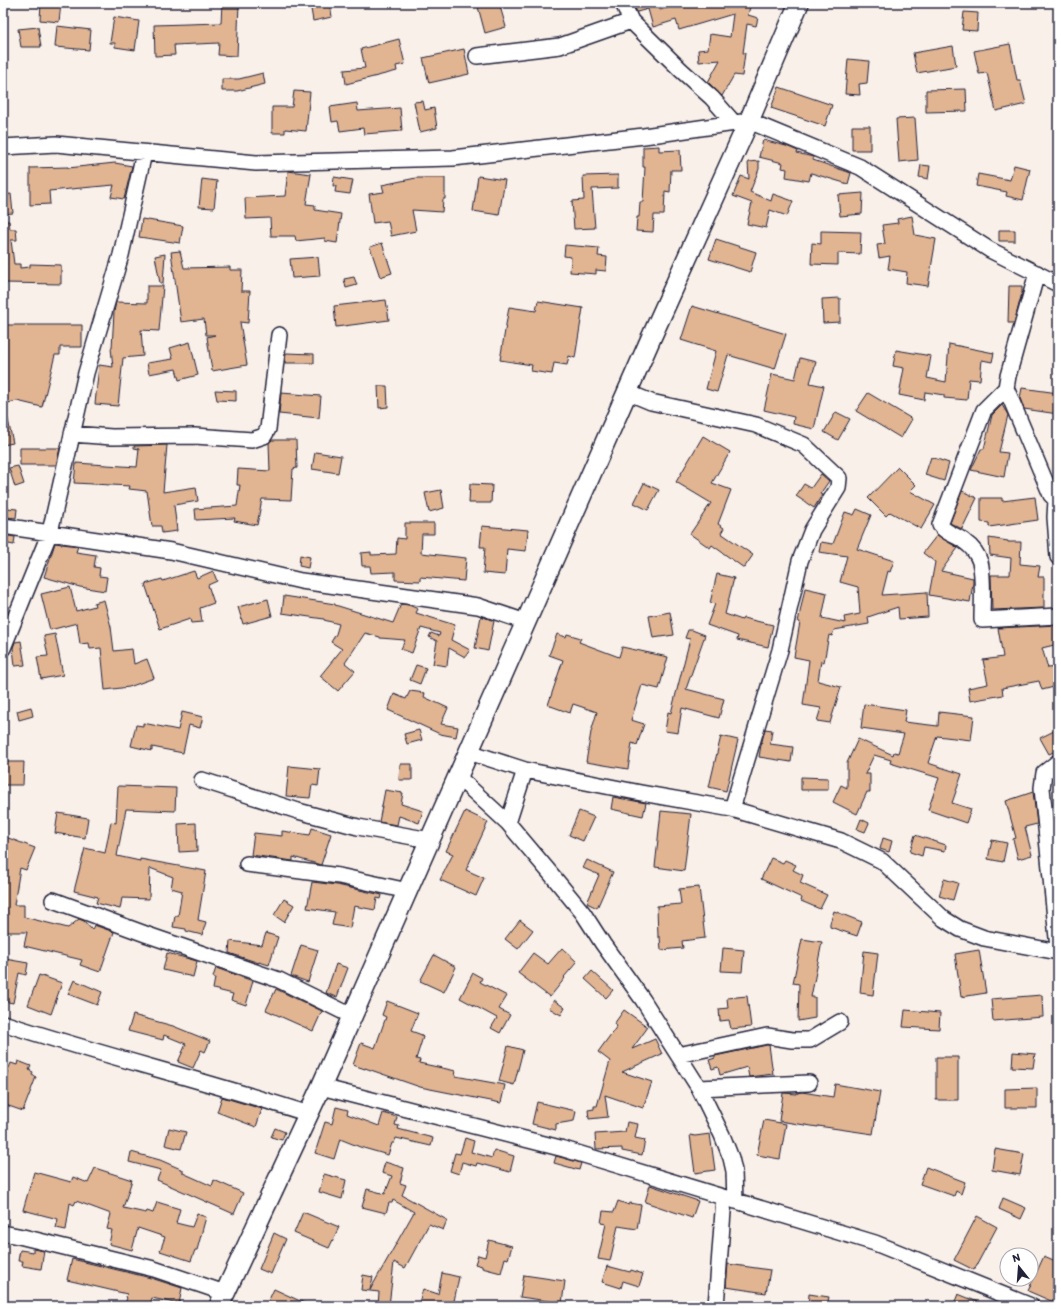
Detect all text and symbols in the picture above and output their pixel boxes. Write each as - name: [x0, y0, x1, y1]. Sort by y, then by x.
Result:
- north arrow: [999, 1247, 1039, 1287]
- text: N: [1011, 1251, 1022, 1265]

